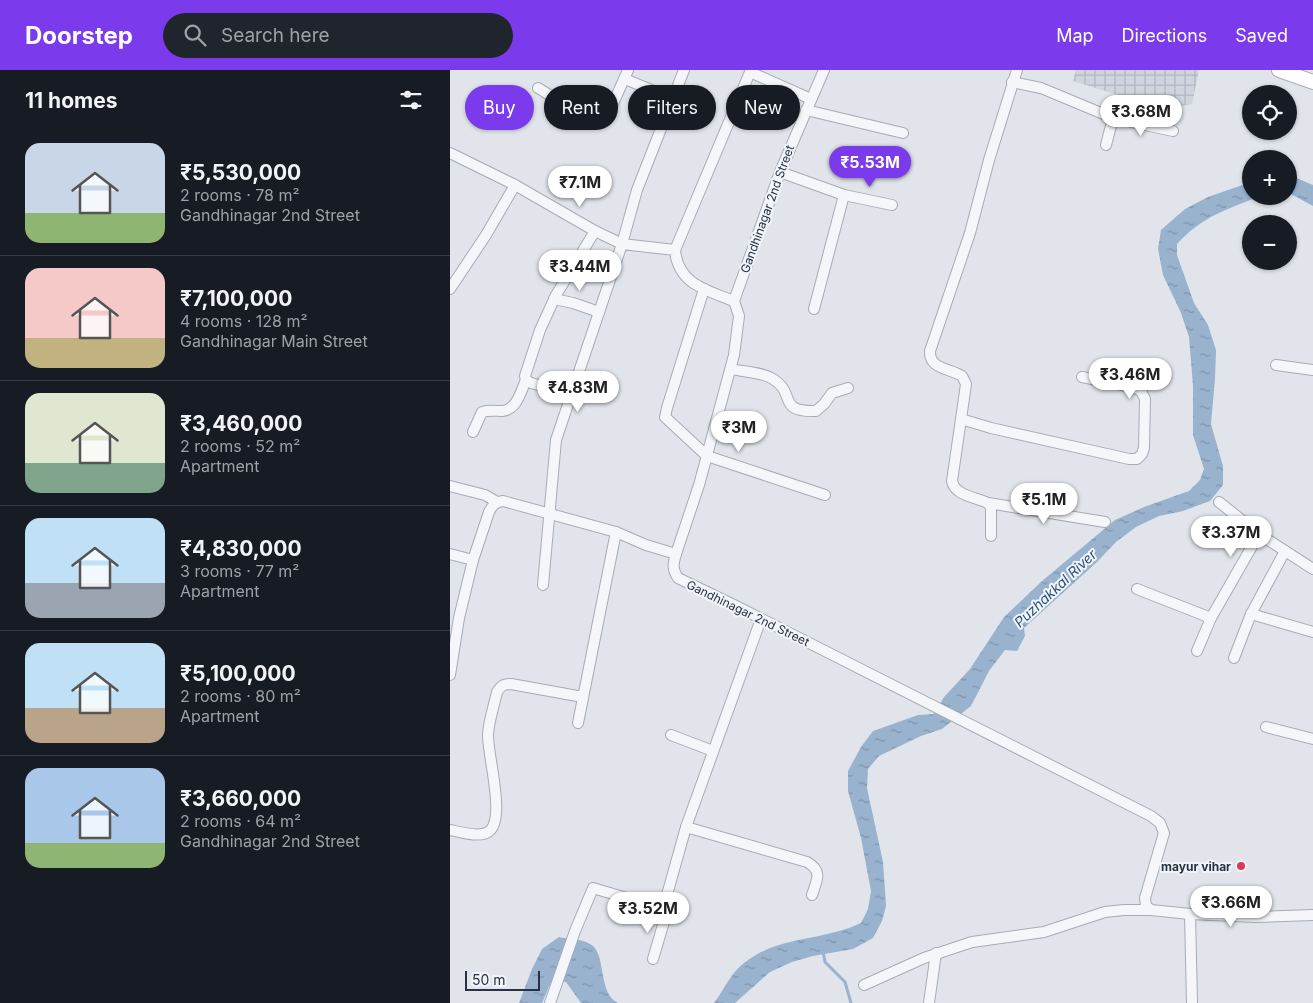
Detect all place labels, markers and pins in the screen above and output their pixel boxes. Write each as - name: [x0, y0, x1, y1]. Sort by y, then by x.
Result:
- pin: ₹3.68M: [1100, 94, 1182, 137]
- pin: ₹5.53M: [829, 146, 911, 188]
- pin: ₹7.1M: [545, 166, 615, 208]
- pin: ₹3.44M: [539, 250, 621, 292]
- pin: ₹3.46M: [1089, 358, 1171, 400]
- pin: ₹4.83M: [537, 370, 619, 413]
- pin: ₹3M: [715, 410, 763, 453]
- pin: ₹5.1M: [1009, 482, 1079, 525]
- pin: ₹3.37M: [1190, 516, 1272, 558]
- place label: mayur vihar: [1161, 859, 1231, 874]
- marker: mayur vihar: [1235, 860, 1247, 872]
- pin: ₹3.66M: [1190, 886, 1272, 928]
- pin: ₹3.52M: [607, 892, 689, 934]

